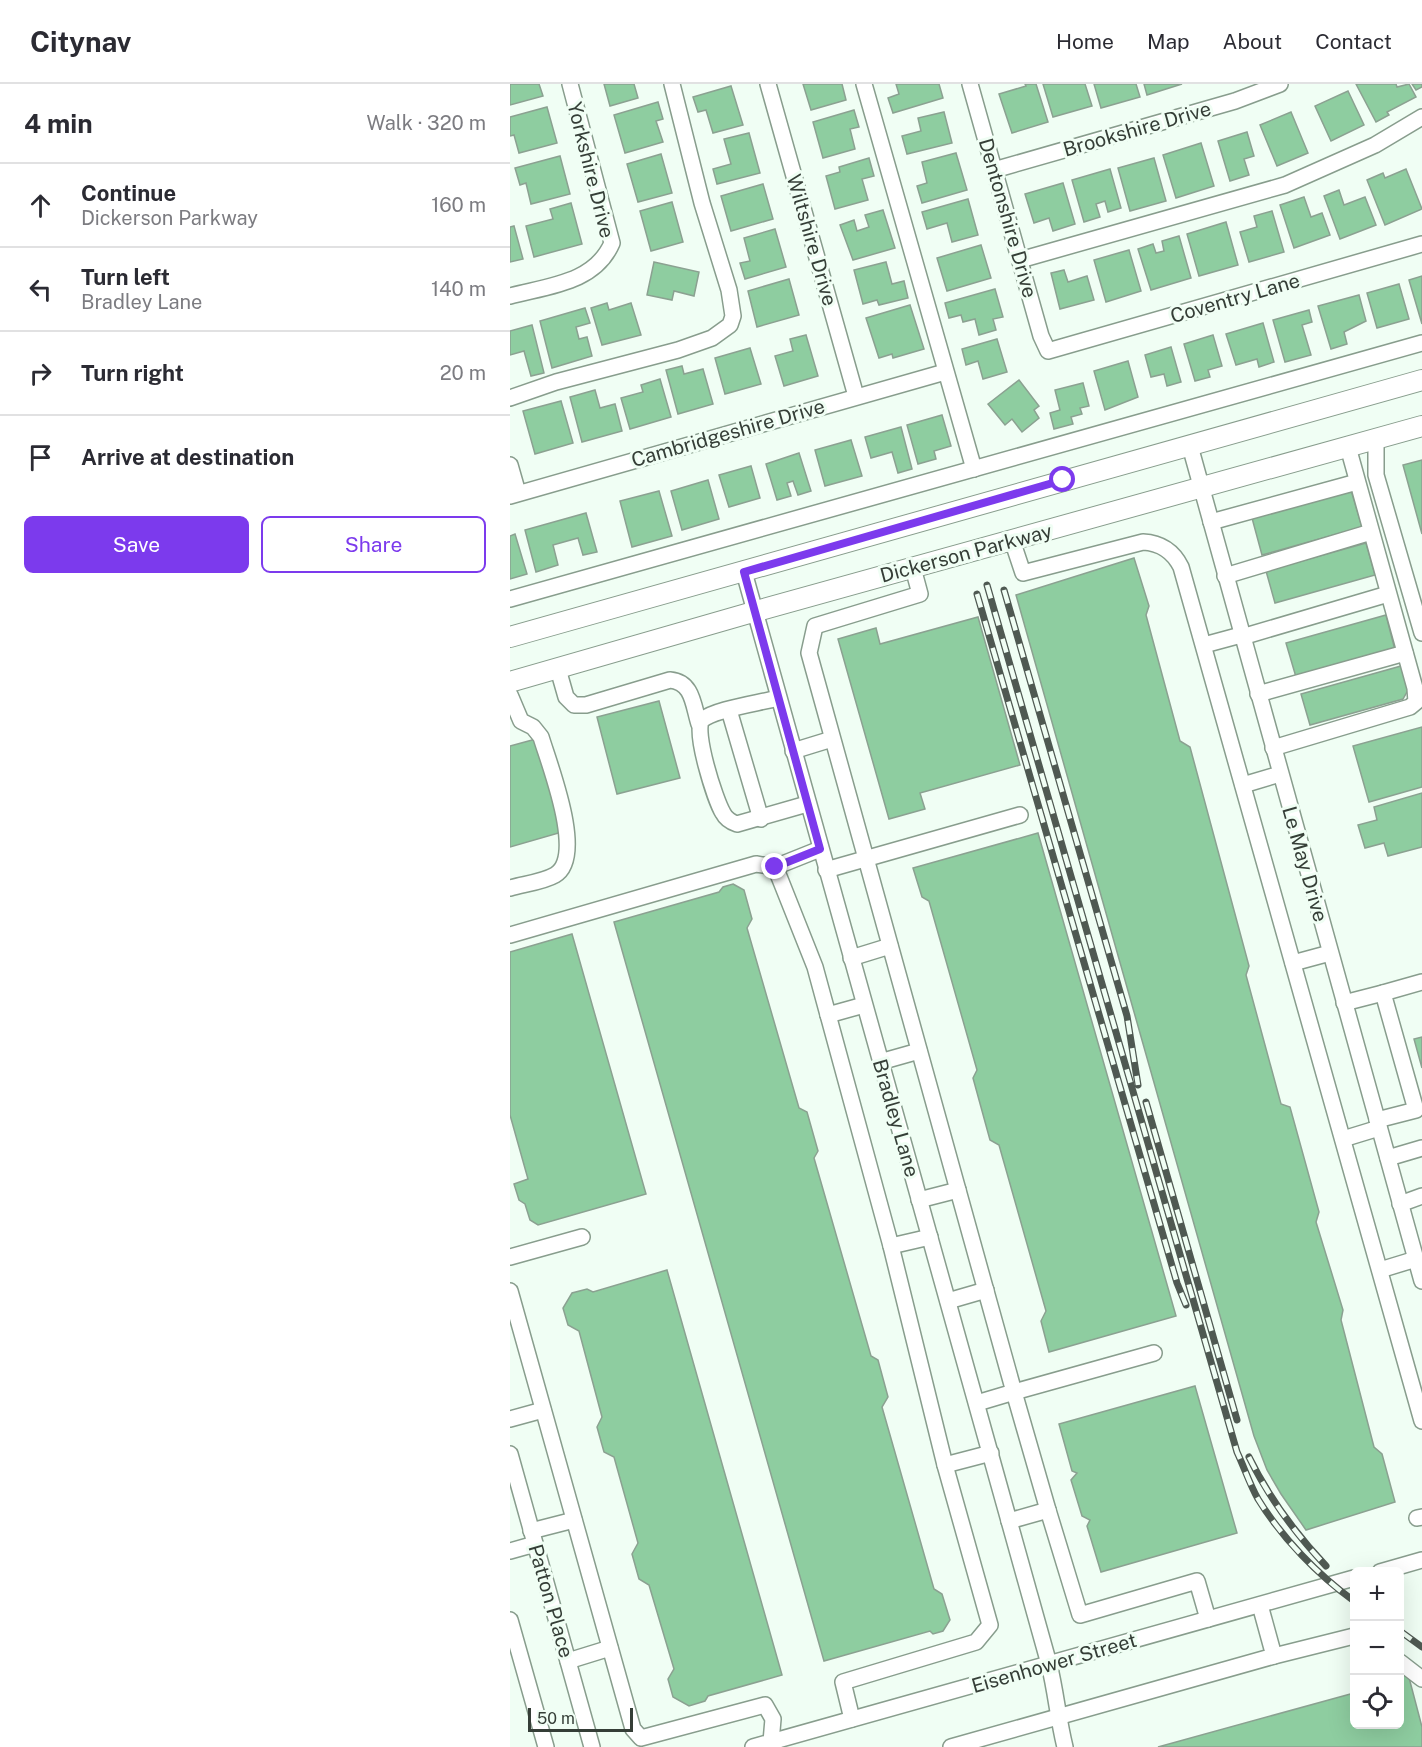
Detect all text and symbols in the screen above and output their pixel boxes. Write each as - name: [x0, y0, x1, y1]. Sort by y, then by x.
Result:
- text: Citynav: [30, 25, 131, 58]
- text: Home: [1056, 29, 1114, 54]
- text: Map: [1147, 29, 1190, 54]
- text: About: [1223, 29, 1282, 54]
- text: Contact: [1315, 29, 1392, 54]
- street label: Brookshire Drive: [1060, 96, 1214, 162]
- street label: Yorkshire Drive: [563, 100, 619, 240]
- text: 4 min: [24, 108, 93, 139]
- text: Walk · 320 m: [366, 111, 486, 135]
- street label: Dentonshire Drive: [974, 135, 1042, 301]
- street label: Wiltshire Drive: [782, 172, 842, 308]
- text: Continue: [81, 180, 176, 206]
- icon: ahead: [24, 189, 57, 222]
- text: 160 m: [431, 193, 486, 217]
- text: Dickerson Parkway: [81, 206, 258, 230]
- text: Turn left: [81, 264, 170, 290]
- street label: Coventry Lane: [1167, 268, 1303, 328]
- icon: left: [24, 273, 57, 306]
- text: 140 m: [431, 277, 486, 301]
- text: Bradley Lane: [81, 290, 202, 314]
- icon: right: [24, 357, 57, 390]
- text: Turn right: [81, 360, 184, 386]
- text: 20 m: [440, 361, 486, 385]
- street label: Cambridgeshire Drive: [628, 394, 828, 472]
- icon: arrive: [24, 441, 57, 474]
- text: Arrive at destination: [81, 444, 294, 470]
- route start: [1049, 466, 1075, 492]
- button: Save: [24, 516, 249, 573]
- button: Share: [261, 516, 486, 573]
- street label: Dickerson Parkway: [877, 518, 1055, 587]
- street label: Le May Drive: [1277, 804, 1333, 924]
- route end: [761, 853, 787, 879]
- street label: Bradley Lane: [868, 1056, 924, 1180]
- street label: Patton Place: [523, 1541, 579, 1661]
- map controls: [1350, 1567, 1404, 1729]
- button: +: [1350, 1567, 1404, 1621]
- button: −: [1350, 1621, 1404, 1675]
- street label: Eisenhower Street: [969, 1628, 1139, 1698]
- button: locate: [1350, 1675, 1404, 1729]
- scale bar: [528, 1705, 633, 1732]
- text: 50 m: [537, 1709, 575, 1728]

